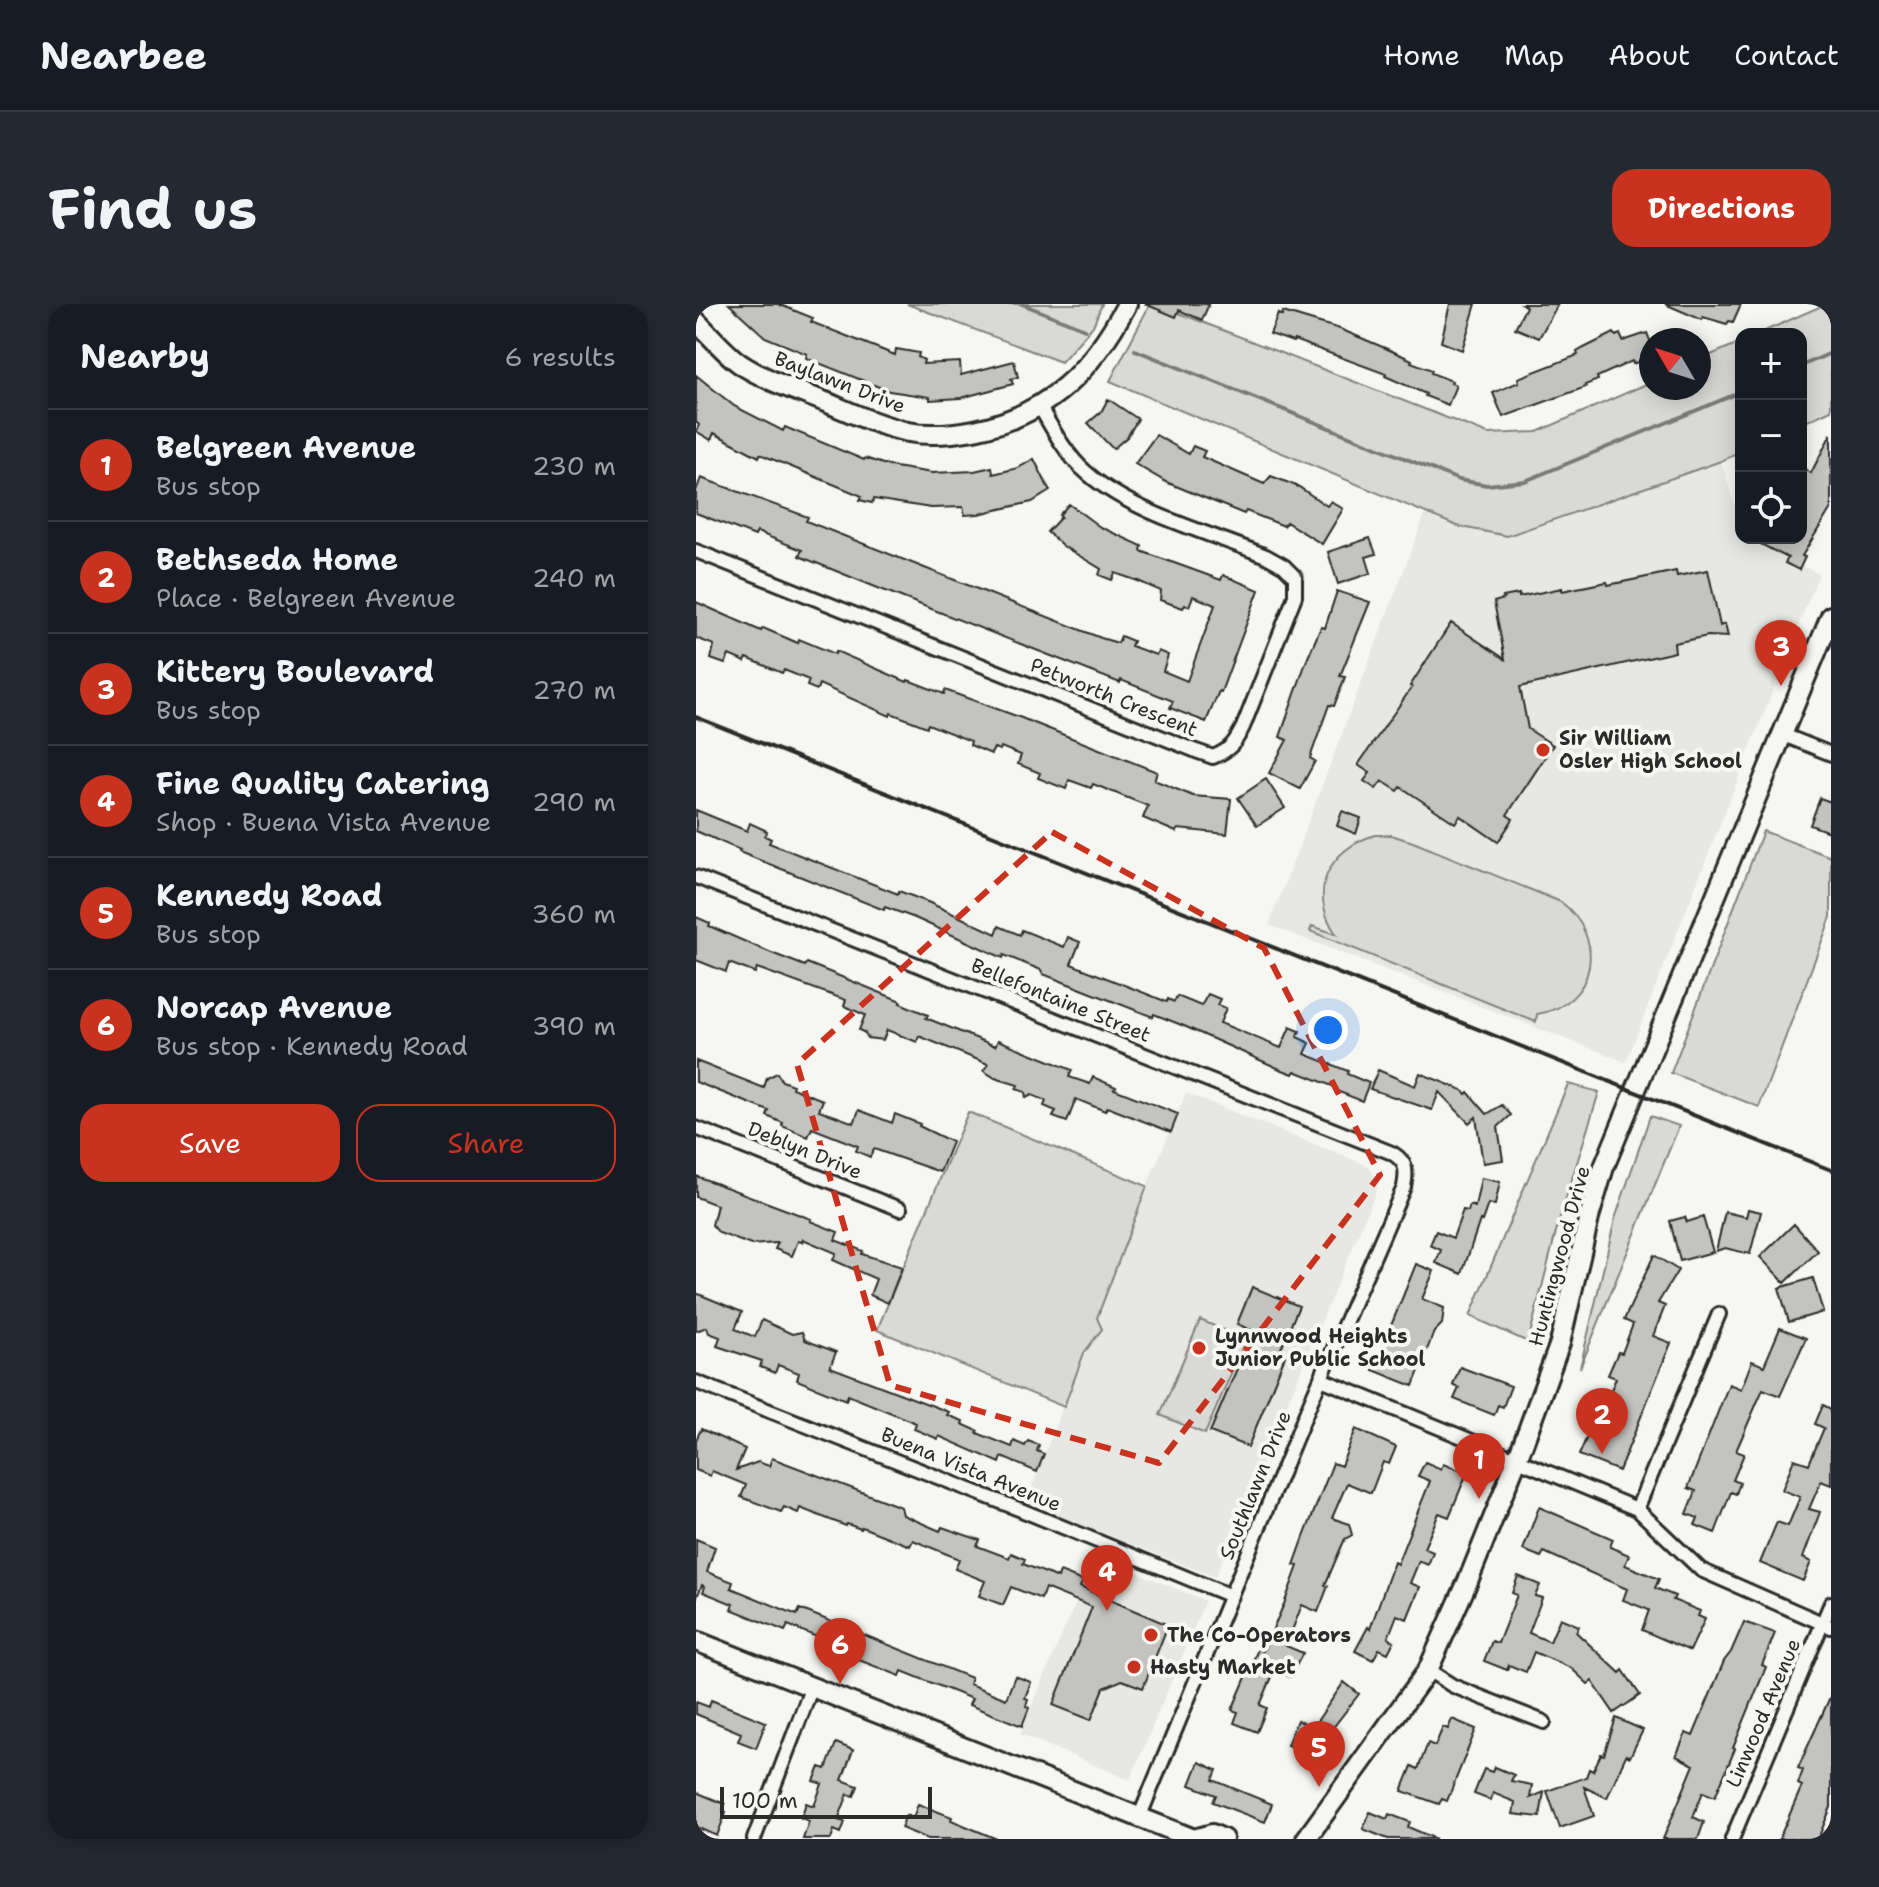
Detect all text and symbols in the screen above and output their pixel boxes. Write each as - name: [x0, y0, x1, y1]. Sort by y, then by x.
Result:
- text: Nearbee: [40, 30, 207, 81]
- text: Home: [1383, 36, 1460, 74]
- text: Map: [1504, 36, 1564, 74]
- text: About: [1608, 36, 1690, 74]
- text: Contact: [1734, 36, 1839, 74]
- button: Directions: [1612, 169, 1831, 247]
- text: Find us: [48, 171, 257, 246]
- north arrow: [1639, 328, 1711, 400]
- map controls: [1735, 328, 1807, 544]
- button: +: [1735, 328, 1807, 400]
- text: Nearby: [80, 333, 210, 379]
- text: 6 results: [504, 339, 616, 374]
- street label: Baylawn Drive: [771, 345, 909, 419]
- button: −: [1735, 400, 1807, 472]
- text: Belgreen Avenue: [156, 427, 416, 468]
- text: 1: [100, 448, 112, 483]
- text: 230 m: [532, 448, 616, 483]
- text: Bus stop: [156, 468, 261, 503]
- button: locate: [1735, 472, 1807, 544]
- text: Bethseda Home: [156, 539, 398, 580]
- text: 2: [97, 560, 115, 595]
- text: 240 m: [532, 560, 616, 595]
- text: Place · Belgreen Avenue: [156, 580, 456, 615]
- pin: 3: [1755, 620, 1807, 686]
- text: Kittery Boulevard: [156, 651, 434, 692]
- street label: Petworth Crescent: [1026, 652, 1202, 742]
- text: 3: [97, 672, 115, 707]
- text: 270 m: [533, 672, 616, 707]
- text: Bus stop: [156, 692, 261, 727]
- place label: Sir William Osler High School: [1559, 725, 1742, 774]
- marker: Sir William Osler High School: [1534, 741, 1552, 759]
- text: Fine Quality Catering: [156, 763, 489, 804]
- text: 4: [97, 784, 115, 819]
- text: 290 m: [532, 784, 616, 819]
- text: Shop · Buena Vista Avenue: [156, 804, 491, 839]
- text: Kennedy Road: [156, 875, 382, 916]
- text: 5: [98, 896, 114, 931]
- text: 360 m: [531, 896, 616, 931]
- text: Bus stop: [156, 916, 261, 951]
- street label: Bellefontaine Street: [967, 952, 1155, 1048]
- text: Norcap Avenue: [156, 987, 392, 1028]
- text: 6: [97, 1008, 115, 1043]
- text: 390 m: [532, 1008, 616, 1043]
- your location: [1308, 1010, 1348, 1050]
- text: Bus stop · Kennedy Road: [156, 1028, 468, 1063]
- button: Save: [80, 1104, 340, 1182]
- button: Share: [356, 1104, 616, 1182]
- street label: Deblyn Drive: [744, 1115, 866, 1185]
- street label: Huntingwood Drive: [1522, 1163, 1596, 1349]
- place label: Lynnwood Heights Junior Public School: [1215, 1323, 1425, 1372]
- marker: Lynnwood Heights Junior Public School: [1190, 1339, 1208, 1357]
- pin: 2: [1576, 1388, 1628, 1454]
- street label: Southlawn Drive: [1213, 1407, 1297, 1563]
- street label: Buena Vista Avenue: [877, 1421, 1065, 1517]
- pin: 1: [1453, 1433, 1505, 1499]
- pin: 4: [1081, 1545, 1133, 1611]
- pin: 6: [814, 1618, 866, 1684]
- place label: The Co-Operators: [1167, 1622, 1351, 1648]
- marker: The Co-Operators: [1142, 1626, 1160, 1644]
- street label: Linwood Avenue: [1720, 1635, 1806, 1791]
- place label: Hasty Market: [1150, 1654, 1296, 1680]
- marker: Hasty Market: [1125, 1658, 1143, 1676]
- pin: 5: [1293, 1721, 1345, 1787]
- scale bar: [720, 1783, 932, 1819]
- text: 100 m: [732, 1786, 798, 1815]

